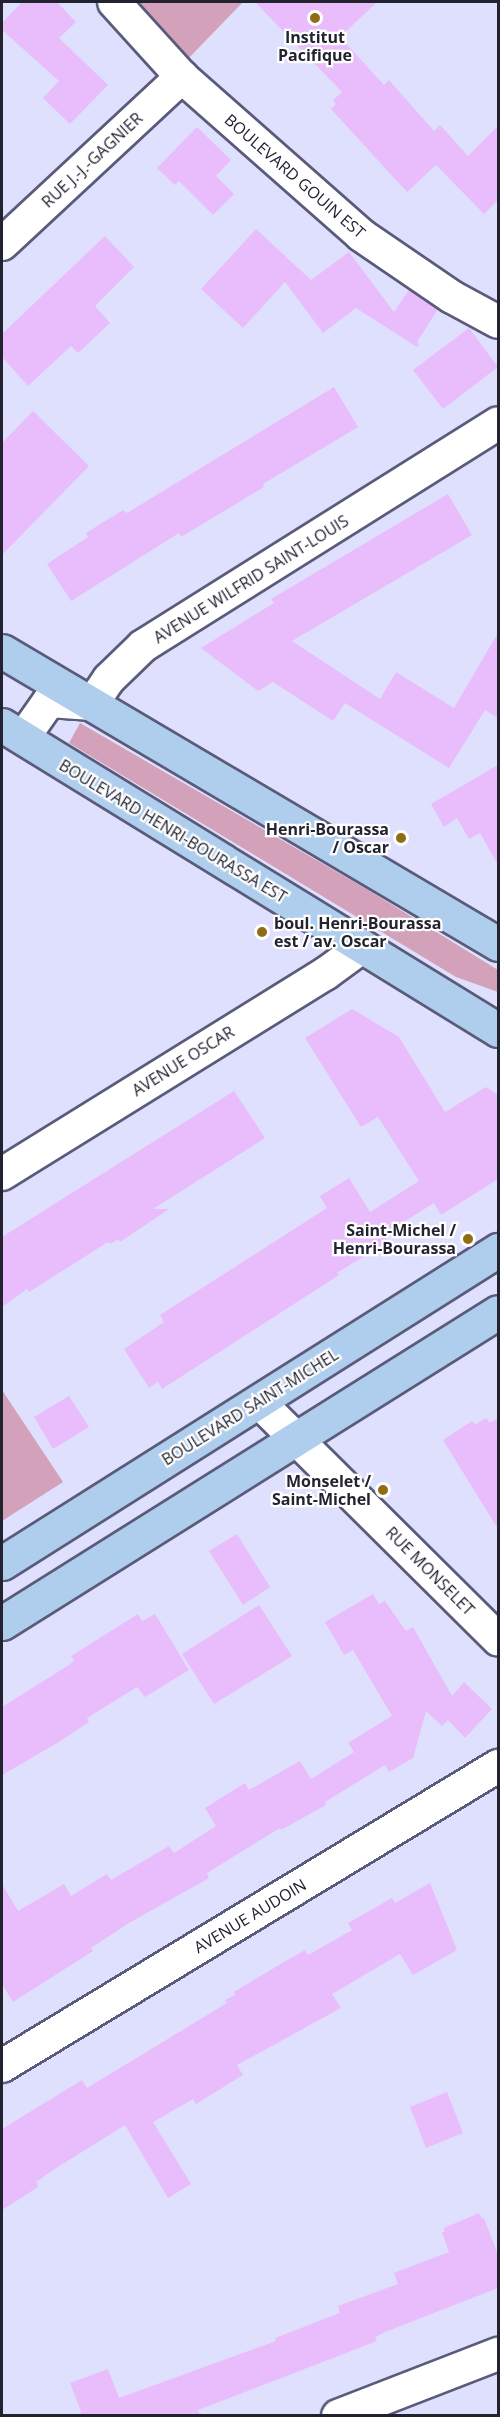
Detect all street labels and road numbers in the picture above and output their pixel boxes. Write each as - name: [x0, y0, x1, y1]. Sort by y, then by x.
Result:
- street label: RUE J.-J.-GAGNIER: [38, 108, 146, 212]
- street label: BOULEVARD GOUIN EST: [221, 110, 369, 242]
- street label: AVENUE WILFRID SAINT-LOUIS: [150, 511, 352, 647]
- street label: BOULEVARD HENRI-BOURASSA EST: [56, 755, 290, 907]
- street label: AVENUE OSCAR: [128, 1022, 238, 1100]
- street label: BOULEVARD SAINT-MICHEL: [158, 1345, 342, 1469]
- street label: RUE MONSELET: [382, 1523, 478, 1619]
- street label: AVENUE AUDOIN: [190, 1875, 310, 1957]

